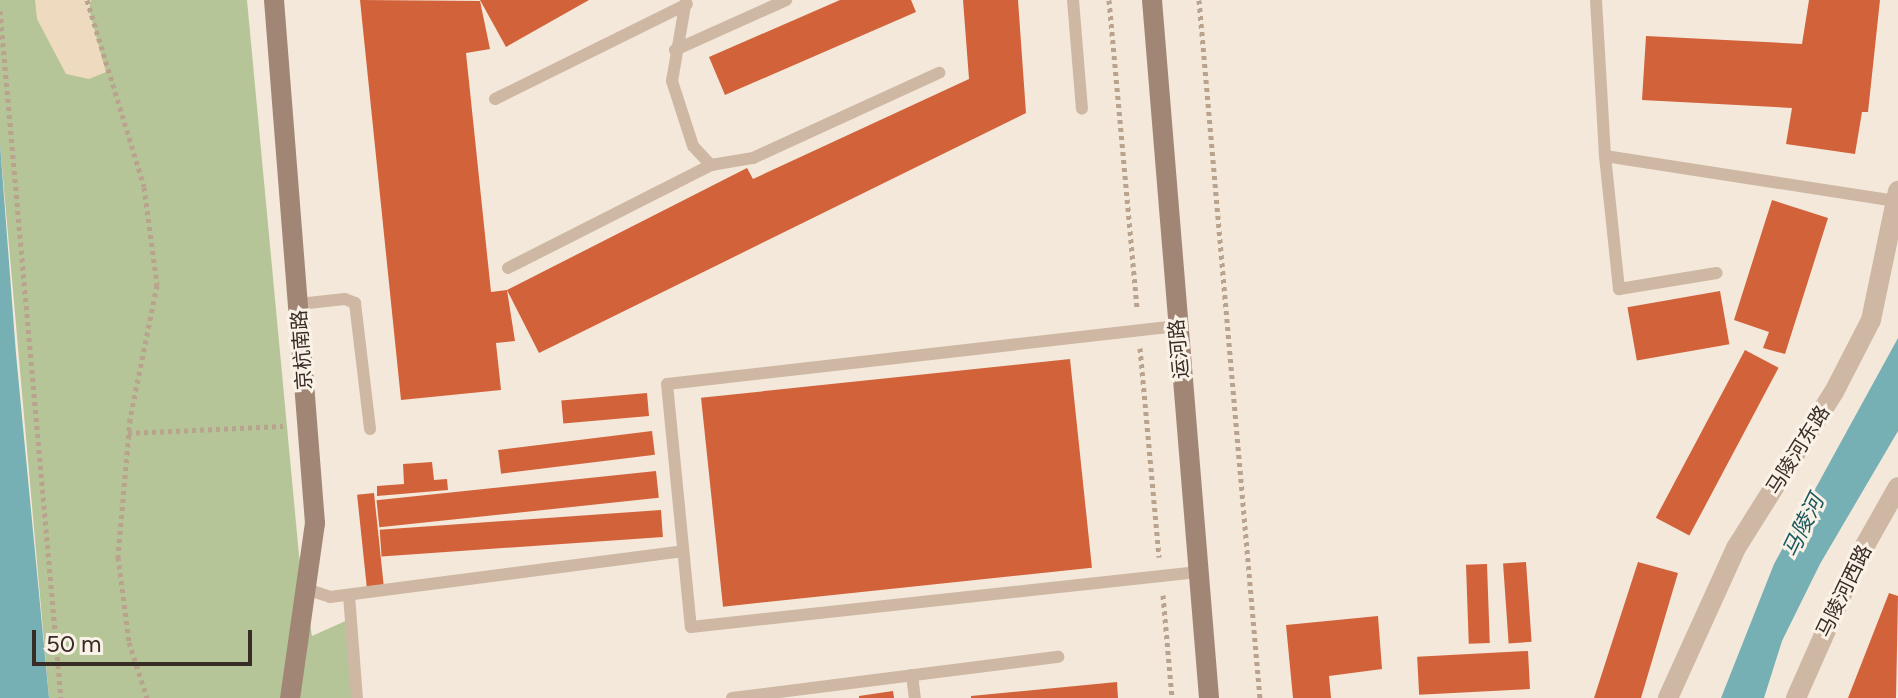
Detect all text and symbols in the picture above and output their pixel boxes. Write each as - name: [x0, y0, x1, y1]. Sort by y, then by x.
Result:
- street label: 京杭南路: [287, 309, 317, 391]
- street label: 运河路: [1164, 318, 1194, 380]
- street label: 马陵河东路: [1761, 401, 1835, 499]
- water label: 马陵河: [1777, 491, 1829, 561]
- street label: 马陵河西路: [1811, 541, 1877, 641]
- scale bar: [36, 614, 256, 664]
- text: 50 m: [46, 629, 102, 658]

